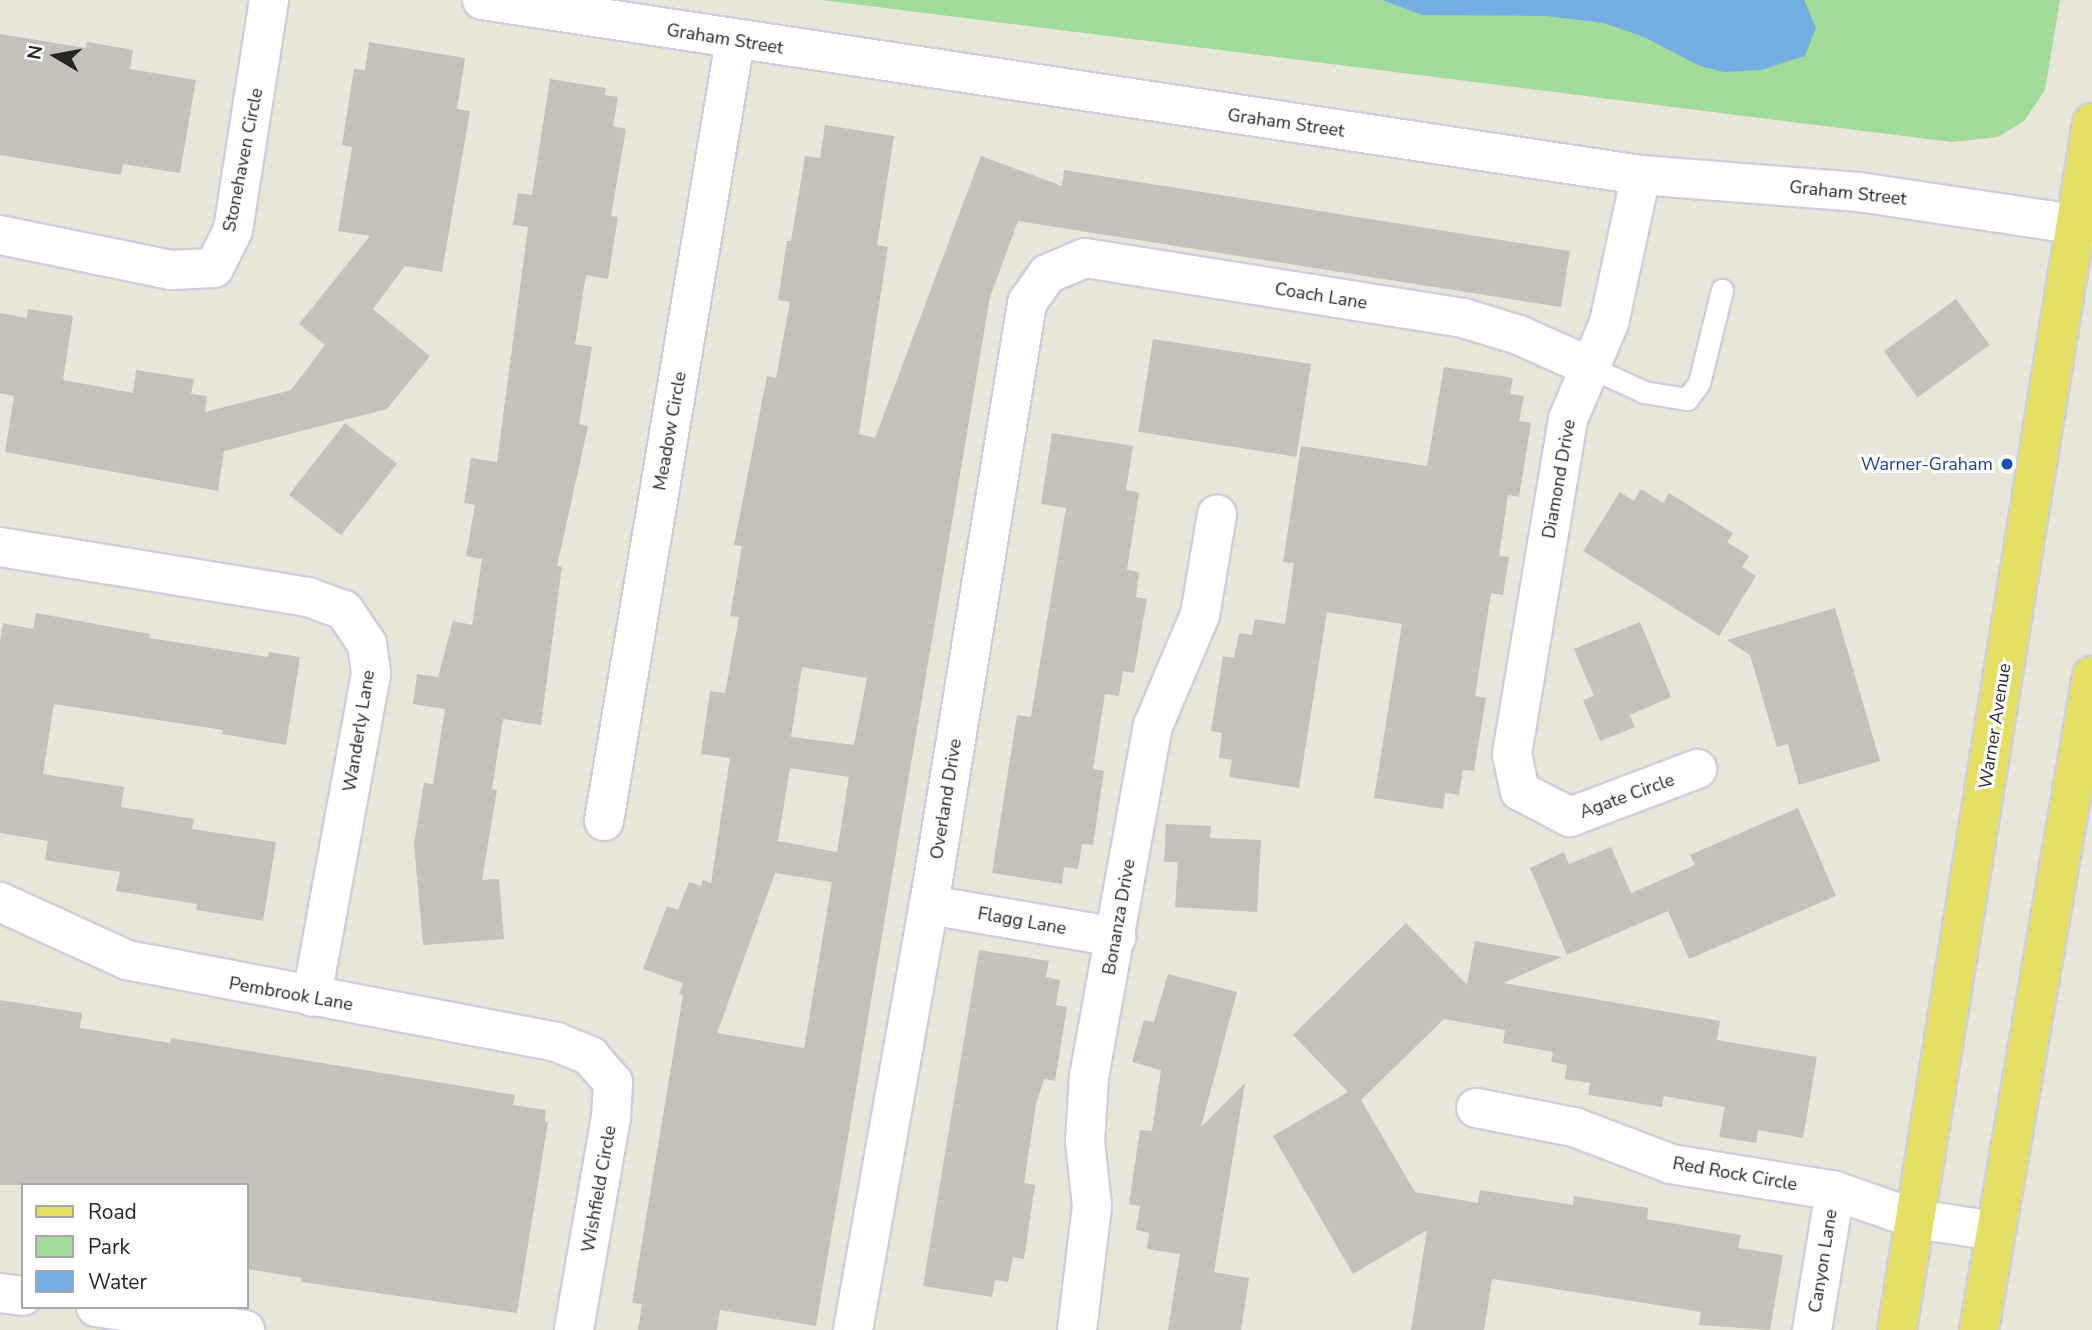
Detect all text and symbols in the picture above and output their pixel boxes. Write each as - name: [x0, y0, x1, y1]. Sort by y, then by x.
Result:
- street label: Graham Street: [665, 19, 785, 59]
- north arrow: [21, 21, 91, 91]
- text: N: [21, 43, 49, 62]
- street label: Stonehaven Circle: [218, 86, 268, 234]
- street label: Graham Street: [1226, 104, 1346, 142]
- street label: Graham Street: [1788, 176, 1908, 210]
- street label: Coach Lane: [1273, 278, 1369, 314]
- street label: Meadow Circle: [649, 370, 691, 492]
- street label: Diamond Drive: [1538, 418, 1580, 540]
- place label: Warner-Graham: [1861, 453, 1993, 475]
- marker: Warner-Graham: [1999, 456, 2015, 472]
- street label: Warner Avenue: [1974, 662, 2016, 790]
- street label: Wanderly Lane: [339, 668, 379, 794]
- street label: Overland Drive: [926, 737, 966, 861]
- street label: Agate Circle: [1577, 769, 1677, 823]
- street label: Bonanza Drive: [1098, 857, 1140, 977]
- street label: Flagg Lane: [976, 903, 1068, 939]
- street label: Pembrook Lane: [227, 972, 355, 1016]
- street label: Wishfield Circle: [577, 1124, 621, 1254]
- street label: Red Rock Circle: [1671, 1152, 1799, 1196]
- legend: [21, 1183, 248, 1309]
- text: Road: [88, 1198, 137, 1226]
- street label: Canyon Lane: [1804, 1208, 1842, 1314]
- text: Park: [88, 1233, 130, 1261]
- text: Water: [88, 1268, 147, 1296]

